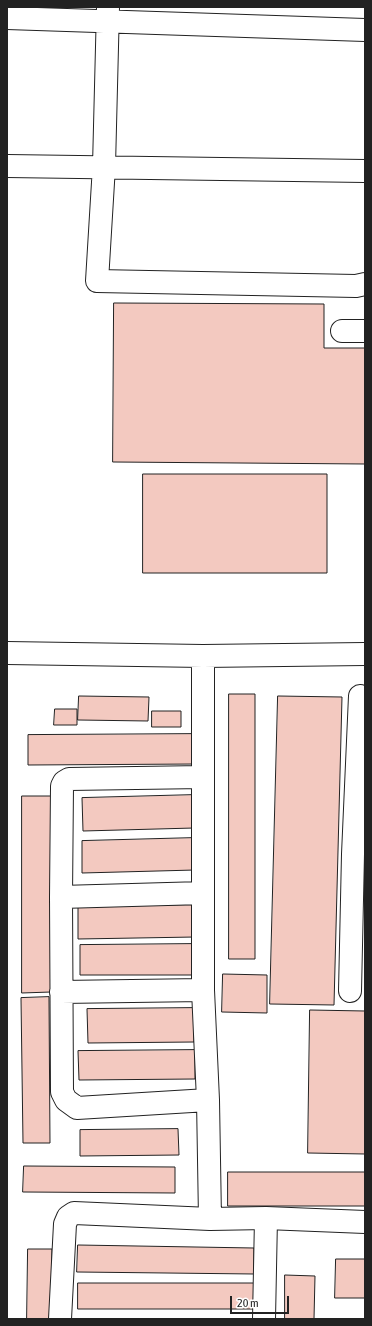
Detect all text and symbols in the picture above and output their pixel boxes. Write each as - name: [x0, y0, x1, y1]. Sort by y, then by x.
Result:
- scale bar: [232, 1288, 291, 1314]
- text: 20 m: [237, 1296, 259, 1310]

